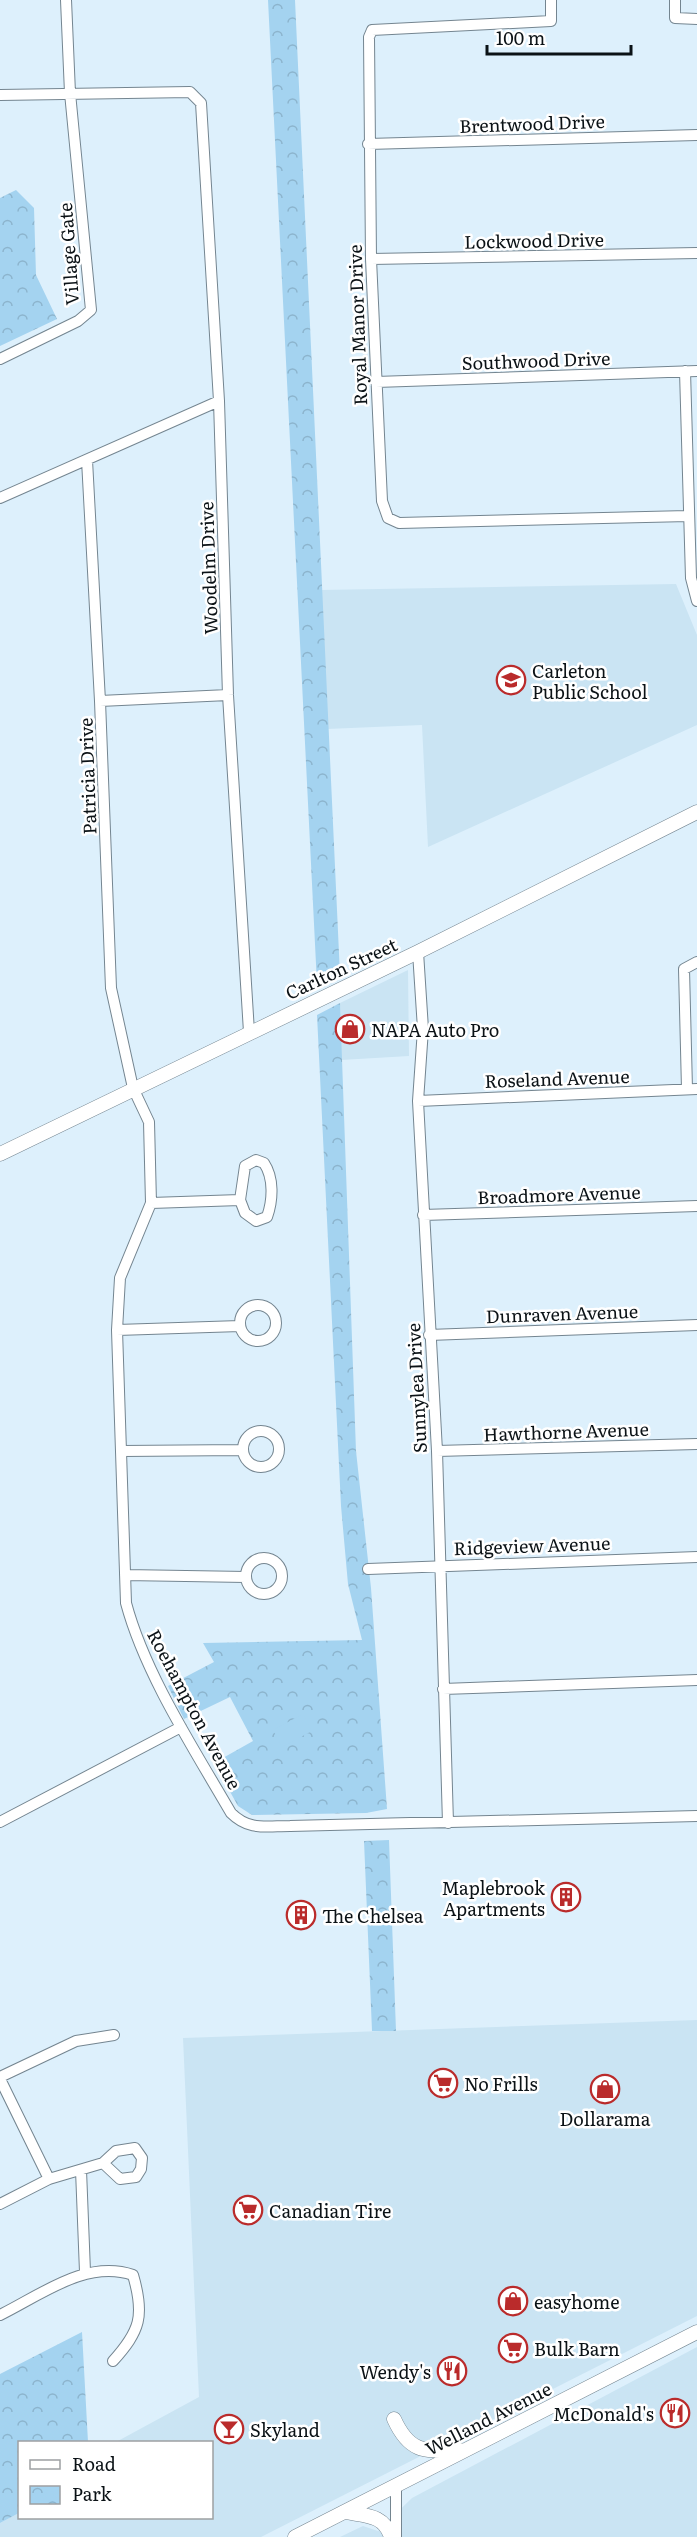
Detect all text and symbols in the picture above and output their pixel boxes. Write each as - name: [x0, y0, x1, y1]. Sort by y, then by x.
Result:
- scale bar: [487, 18, 631, 56]
- text: 100 m: [496, 24, 545, 51]
- street label: Brentwood Drive: [459, 107, 605, 139]
- street label: Village Gate: [51, 202, 85, 306]
- street label: Lockwood Drive: [464, 225, 604, 255]
- street label: Royal Manor Drive: [341, 244, 373, 406]
- street label: Southwood Drive: [461, 344, 611, 376]
- street label: Woodelm Drive: [192, 501, 224, 635]
- place label: Carleton Public School: [532, 657, 647, 705]
- school or university icon: Carleton Public School: [495, 664, 527, 696]
- street label: Patricia Drive: [71, 717, 103, 835]
- street label: Carlton Street: [281, 930, 402, 1006]
- shop icon: NAPA Auto Pro: [334, 1013, 366, 1045]
- place label: NAPA Auto Pro: [371, 1016, 499, 1043]
- street label: Roseland Avenue: [484, 1062, 630, 1094]
- street label: Broadmore Avenue: [477, 1178, 641, 1210]
- street label: Dunraven Avenue: [485, 1297, 639, 1329]
- street label: Sunnylea Drive: [399, 1322, 433, 1454]
- street label: Hawthorne Avenue: [483, 1415, 649, 1447]
- street label: Ridgeview Avenue: [453, 1529, 611, 1561]
- street label: Roehampton Avenue: [141, 1624, 249, 1794]
- place label: Maplebrook Apartments: [441, 1874, 546, 1922]
- building icon: Maplebrook Apartments: [550, 1881, 582, 1913]
- building icon: The Chelsea: [285, 1899, 317, 1931]
- place label: The Chelsea: [322, 1902, 424, 1929]
- supermarket icon: No Frills: [427, 2067, 459, 2099]
- place label: No Frills: [464, 2070, 538, 2097]
- shop icon: Dollarama: [589, 2073, 621, 2105]
- place label: Dollarama: [560, 2105, 651, 2132]
- supermarket icon: Canadian Tire: [232, 2194, 264, 2226]
- place label: Canadian Tire: [269, 2197, 391, 2224]
- shop icon: easyhome: [497, 2285, 529, 2317]
- place label: easyhome: [534, 2288, 620, 2315]
- supermarket icon: Bulk Barn: [497, 2332, 529, 2364]
- place label: Bulk Barn: [534, 2335, 620, 2362]
- restaurant icon: Wendy's: [436, 2355, 468, 2387]
- place label: Wendy's: [359, 2358, 431, 2385]
- street label: Welland Avenue: [420, 2375, 556, 2461]
- restaurant icon: McDonald's: [659, 2397, 691, 2429]
- place label: McDonald's: [553, 2400, 654, 2427]
- bar icon: Skyland: [213, 2413, 245, 2445]
- place label: Skyland: [250, 2416, 320, 2443]
- legend: [18, 2441, 213, 2519]
- text: Road: [72, 2450, 116, 2477]
- text: Park: [72, 2480, 113, 2507]

